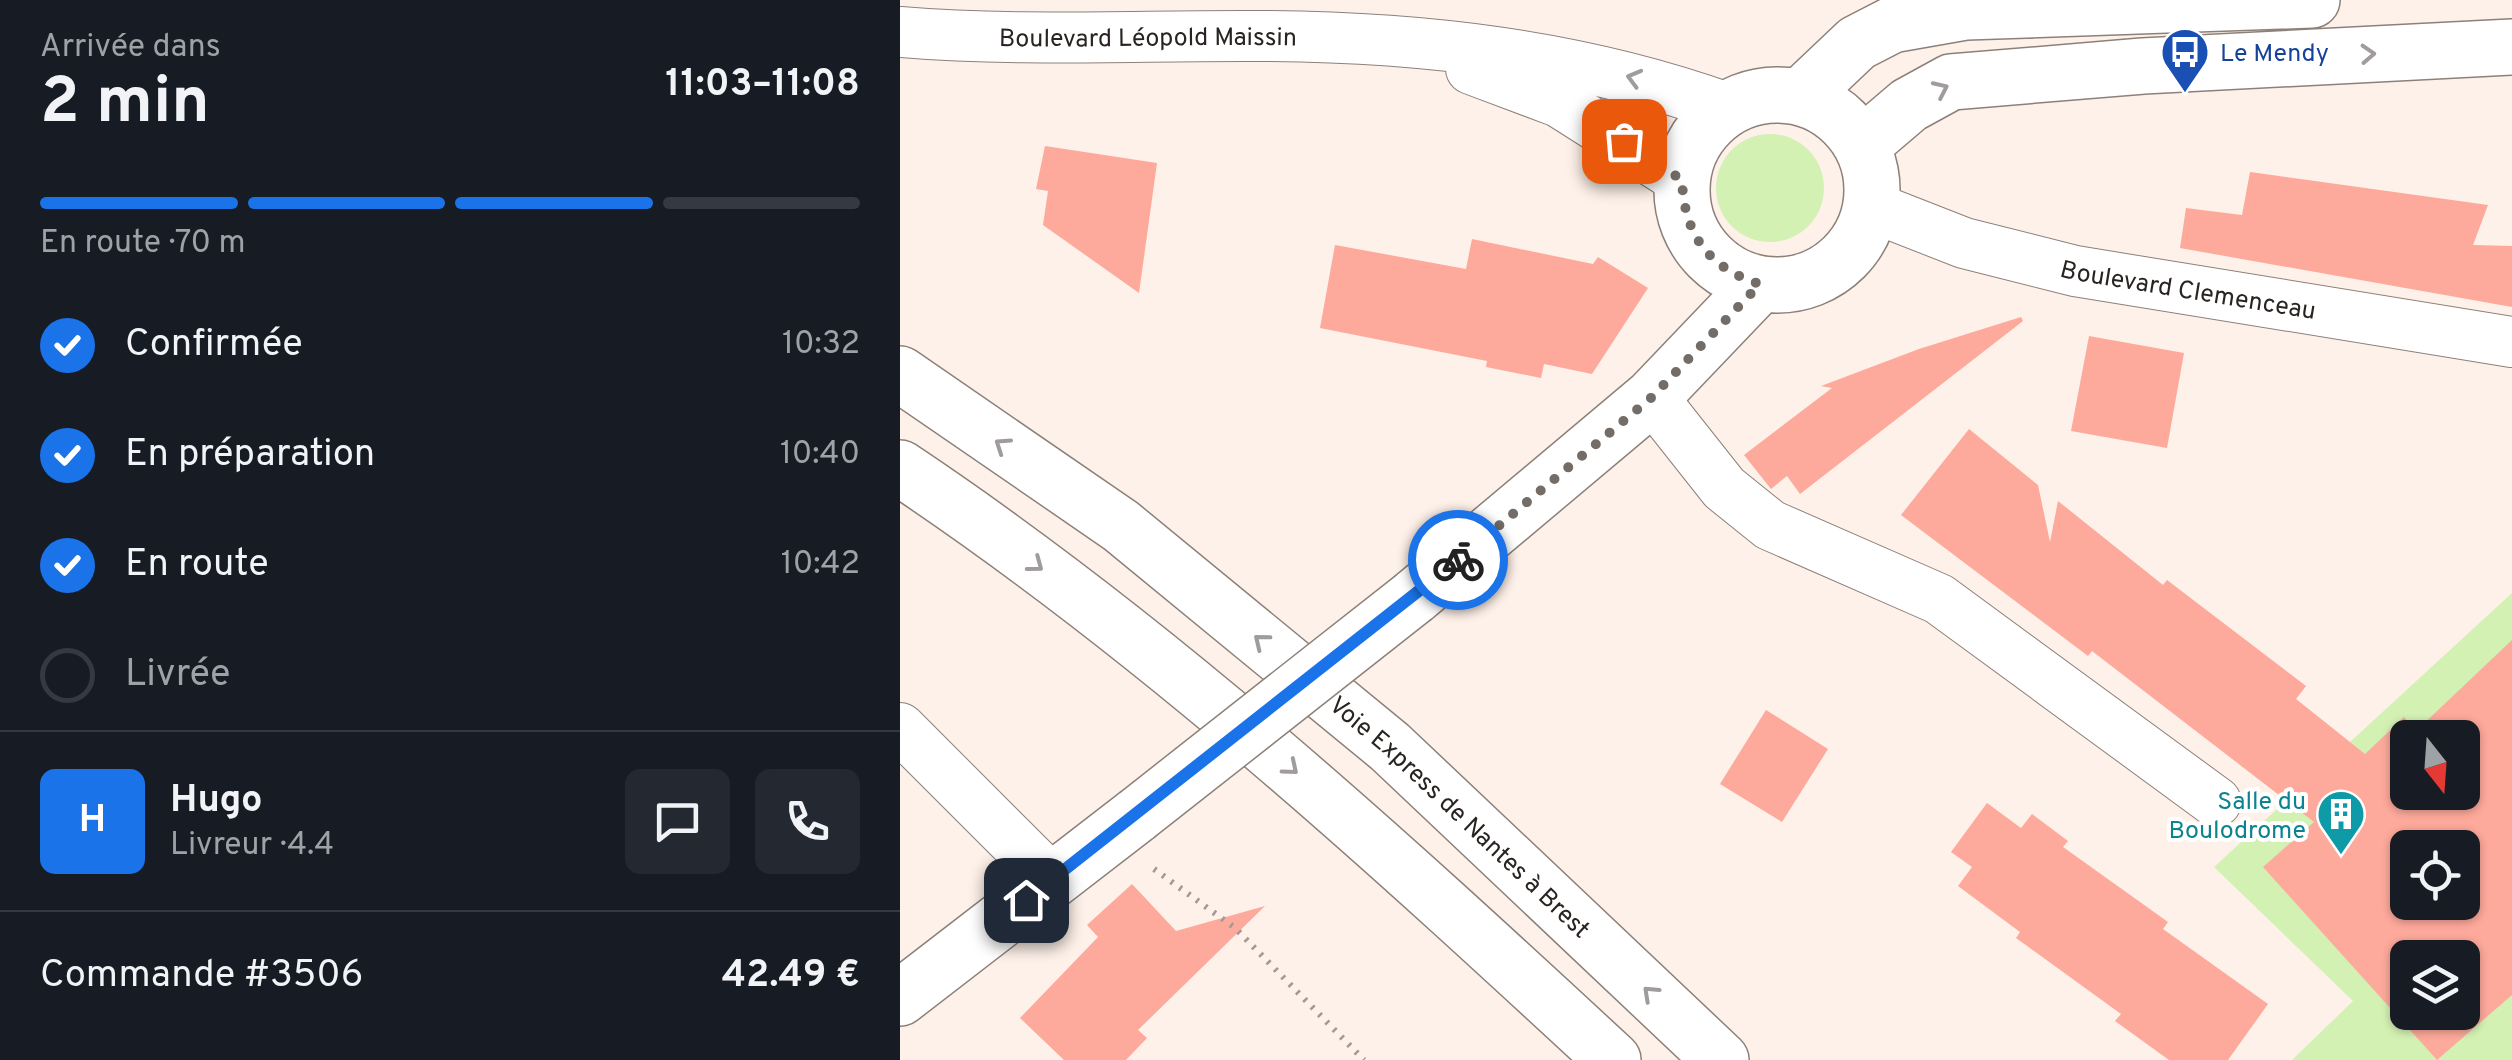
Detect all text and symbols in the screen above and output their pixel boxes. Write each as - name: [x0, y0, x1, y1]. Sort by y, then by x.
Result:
- street label: Boulevard Léopold Maissin: [998, 23, 1297, 56]
- bus stop icon: Le Mendy: [2159, 26, 2211, 94]
- text: Arrivée dans: [40, 28, 221, 68]
- place label: Le Mendy: [2220, 39, 2329, 71]
- one-way arrow: [2360, 44, 2376, 65]
- text: 11:03–11:08: [665, 61, 860, 110]
- text: 2 min: [40, 64, 210, 146]
- one-way arrow: [1626, 68, 1643, 89]
- one-way arrow: [1930, 81, 1948, 101]
- pin: [1582, 99, 1667, 184]
- icon: bag: [1597, 114, 1652, 169]
- text: En route · 70 m: [40, 224, 246, 264]
- street label: Boulevard Clemenceau: [2056, 255, 2318, 329]
- icon: check: [40, 318, 95, 373]
- text: Confirmée: [125, 321, 303, 370]
- text: 10:32: [782, 325, 860, 365]
- icon: check: [40, 428, 95, 483]
- text: En préparation: [125, 431, 375, 480]
- text: 10:40: [780, 435, 860, 475]
- one-way arrow: [995, 439, 1014, 457]
- courier: [1408, 510, 1508, 610]
- icon: bike: [1431, 533, 1486, 588]
- icon: check: [40, 538, 95, 593]
- text: En route: [125, 541, 269, 590]
- text: 10:42: [781, 545, 860, 585]
- one-way arrow: [1025, 554, 1043, 571]
- one-way arrow: [1254, 635, 1272, 653]
- text: Livrée: [125, 651, 230, 700]
- street label: Voie Express de Nantes à Brest: [1321, 690, 1595, 947]
- north arrow: [2390, 720, 2480, 810]
- map controls: [2390, 720, 2480, 1030]
- one-way arrow: [1279, 756, 1297, 774]
- button: chat: [625, 769, 730, 874]
- button: phone: [755, 769, 860, 874]
- text: Hugo: [170, 777, 263, 826]
- place label: Salle du Boulodrome: [2168, 787, 2306, 848]
- building icon: Salle du Boulodrome: [2315, 788, 2367, 856]
- text: H: [79, 797, 106, 846]
- text: Livreur · 4.4: [170, 826, 334, 866]
- button: locate: [2390, 830, 2480, 920]
- pin: [984, 858, 1069, 943]
- icon: home: [999, 873, 1054, 928]
- button: layers: [2390, 940, 2480, 1030]
- text: Commande #3506: [40, 952, 363, 1001]
- text: 42.49 €: [722, 952, 860, 1001]
- one-way arrow: [1643, 987, 1662, 1005]

